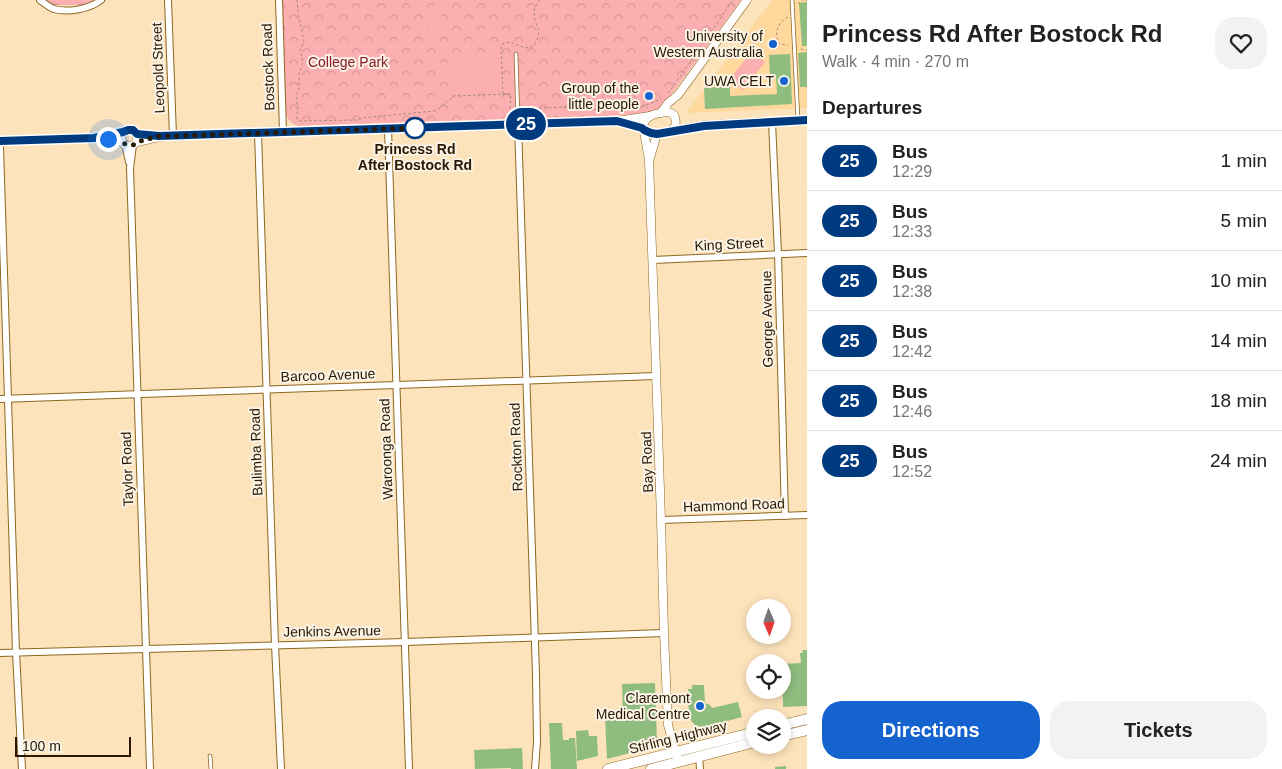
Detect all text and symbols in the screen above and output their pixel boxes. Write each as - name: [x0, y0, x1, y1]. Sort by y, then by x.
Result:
- button: heart: [1215, 17, 1267, 69]
- text: Princess Rd After Bostock Rd: [822, 20, 1163, 47]
- street label: Leopold Street: [148, 22, 168, 114]
- street label: Bostock Road: [258, 23, 278, 111]
- place label: University of Western Australia: [654, 28, 763, 60]
- marker: University of Western Australia: [767, 38, 779, 50]
- text: Walk · 4 min · 270 m: [822, 53, 969, 70]
- park label: College Park: [308, 54, 389, 70]
- place label: UWA CELT: [704, 73, 774, 89]
- marker: UWA CELT: [778, 75, 790, 87]
- place label: Group of the little people: [561, 80, 639, 112]
- marker: Group of the little people: [643, 90, 655, 102]
- text: Departures: [822, 97, 922, 118]
- line badge: 25: [504, 108, 548, 140]
- text: 25: [516, 114, 536, 134]
- marker: Princess Rd After Bostock Rd: [404, 117, 426, 139]
- your location: [96, 127, 121, 152]
- place label: Princess Rd After Bostock Rd: [358, 141, 472, 173]
- text: Bus: [892, 141, 928, 162]
- text: 1 min: [1221, 150, 1267, 171]
- text: 25: [839, 151, 860, 171]
- text: 12:29: [892, 163, 932, 180]
- text: Bus: [892, 201, 928, 222]
- text: 5 min: [1221, 210, 1267, 231]
- text: 25: [839, 211, 860, 231]
- text: 12:33: [892, 223, 932, 240]
- street label: King Street: [694, 234, 764, 254]
- text: Bus: [892, 261, 928, 282]
- street label: George Avenue: [758, 270, 776, 368]
- text: 10 min: [1210, 270, 1267, 291]
- text: 25: [839, 271, 860, 291]
- text: 12:38: [892, 283, 932, 300]
- text: Bus: [892, 321, 928, 342]
- text: 14 min: [1210, 330, 1267, 351]
- text: 25: [839, 331, 860, 351]
- text: 12:42: [892, 343, 932, 360]
- street label: Barcoo Avenue: [280, 365, 376, 385]
- text: Bus: [892, 381, 928, 402]
- text: 18 min: [1210, 390, 1267, 411]
- text: 25: [839, 391, 860, 411]
- street label: Waroonga Road: [376, 398, 396, 500]
- street label: Rockton Road: [506, 402, 526, 492]
- text: 12:46: [892, 403, 932, 420]
- street label: Bulimba Road: [246, 408, 266, 496]
- street label: Taylor Road: [118, 431, 136, 507]
- street label: Bay Road: [638, 431, 656, 493]
- text: Bus: [892, 441, 928, 462]
- text: 24 min: [1210, 450, 1267, 471]
- text: 25: [839, 451, 860, 471]
- text: 12:52: [892, 463, 932, 480]
- street label: Hammond Road: [683, 495, 785, 515]
- north arrow: [746, 599, 791, 644]
- map controls: [746, 599, 791, 754]
- street label: Jenkins Avenue: [283, 622, 381, 640]
- button: locate: [746, 654, 791, 699]
- place label: Claremont Medical Centre: [596, 690, 690, 722]
- marker: Claremont Medical Centre: [694, 700, 706, 712]
- button: Directions: [822, 701, 1040, 759]
- button: Tickets: [1050, 701, 1267, 759]
- button: layers: [746, 709, 791, 754]
- street label: Stirling Highway: [627, 717, 729, 757]
- scale bar: [15, 734, 131, 757]
- text: 100 m: [22, 738, 61, 754]

